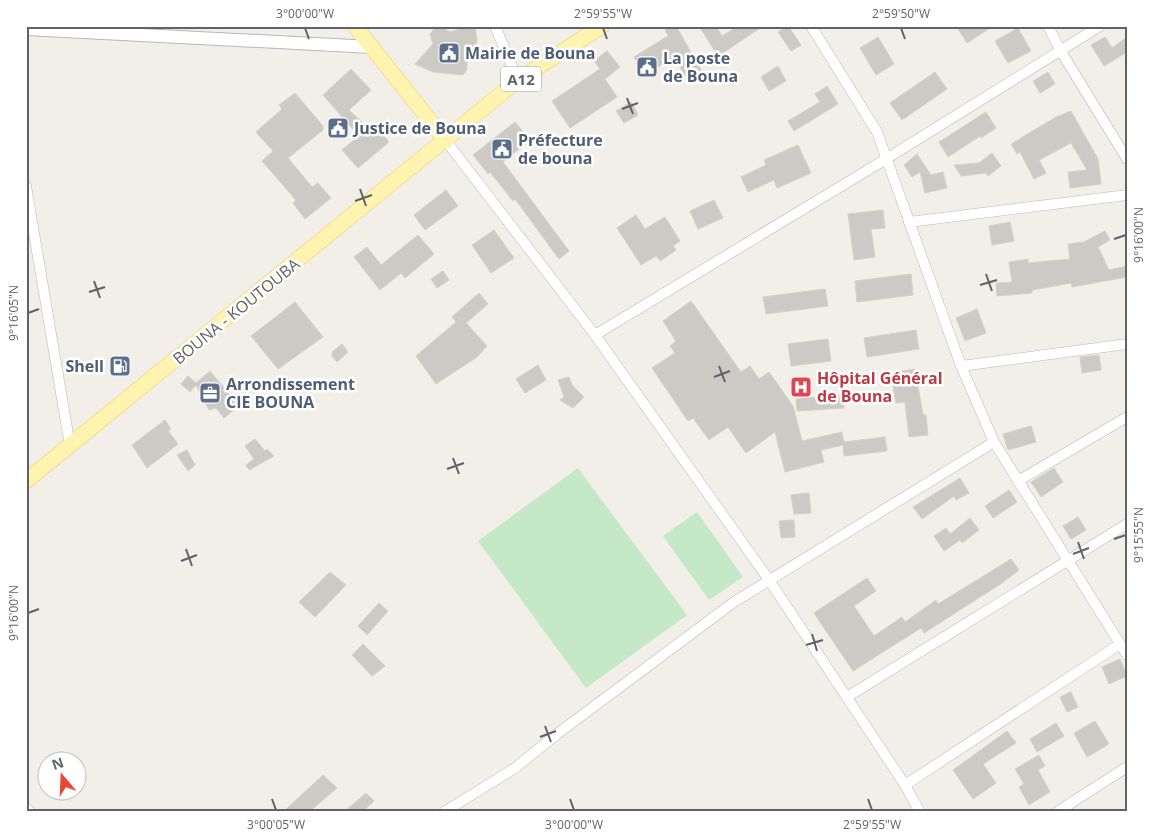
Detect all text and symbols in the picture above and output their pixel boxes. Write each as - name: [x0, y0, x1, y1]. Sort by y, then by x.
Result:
- text: 3°00'00"W: [276, 5, 334, 22]
- text: 2°59'55"W: [574, 5, 632, 22]
- text: 2°59'50"W: [872, 5, 930, 22]
- public building icon: Mairie de Bouna: [437, 41, 461, 65]
- place label: Mairie de Bouna: [465, 42, 595, 64]
- place label: La poste de Bouna: [663, 47, 738, 87]
- public building icon: La poste de Bouna: [635, 55, 659, 79]
- road number: A12: [501, 66, 541, 92]
- public building icon: Justice de Bouna: [326, 116, 350, 140]
- place label: Justice de Bouna: [352, 117, 487, 139]
- place label: Préfecture de bouna: [518, 129, 603, 169]
- public building icon: Préfecture de bouna: [490, 137, 514, 161]
- text: 9°16'00"N: [1130, 207, 1147, 263]
- street label: BOUNA - KOUTOUBA: [168, 252, 305, 369]
- text: 9°16'05"N: [5, 285, 22, 341]
- fuel station icon: Shell: [108, 354, 132, 378]
- place label: Shell: [65, 355, 104, 377]
- place label: Hôpital Général de Bouna: [817, 367, 943, 407]
- place label: Arrondissement CIE BOUNA: [226, 373, 355, 413]
- hospital icon: Hôpital Général de Bouna: [789, 375, 813, 399]
- office icon: Arrondissement CIE BOUNA: [198, 381, 222, 405]
- text: 9°15'55"N: [1130, 507, 1147, 563]
- text: 9°16'00"N: [5, 585, 22, 641]
- north arrow: [38, 750, 88, 800]
- text: N: [49, 752, 66, 774]
- text: 3°00'05"W: [247, 816, 305, 833]
- text: 3°00'00"W: [545, 816, 603, 833]
- text: 2°59'55"W: [843, 816, 901, 833]

